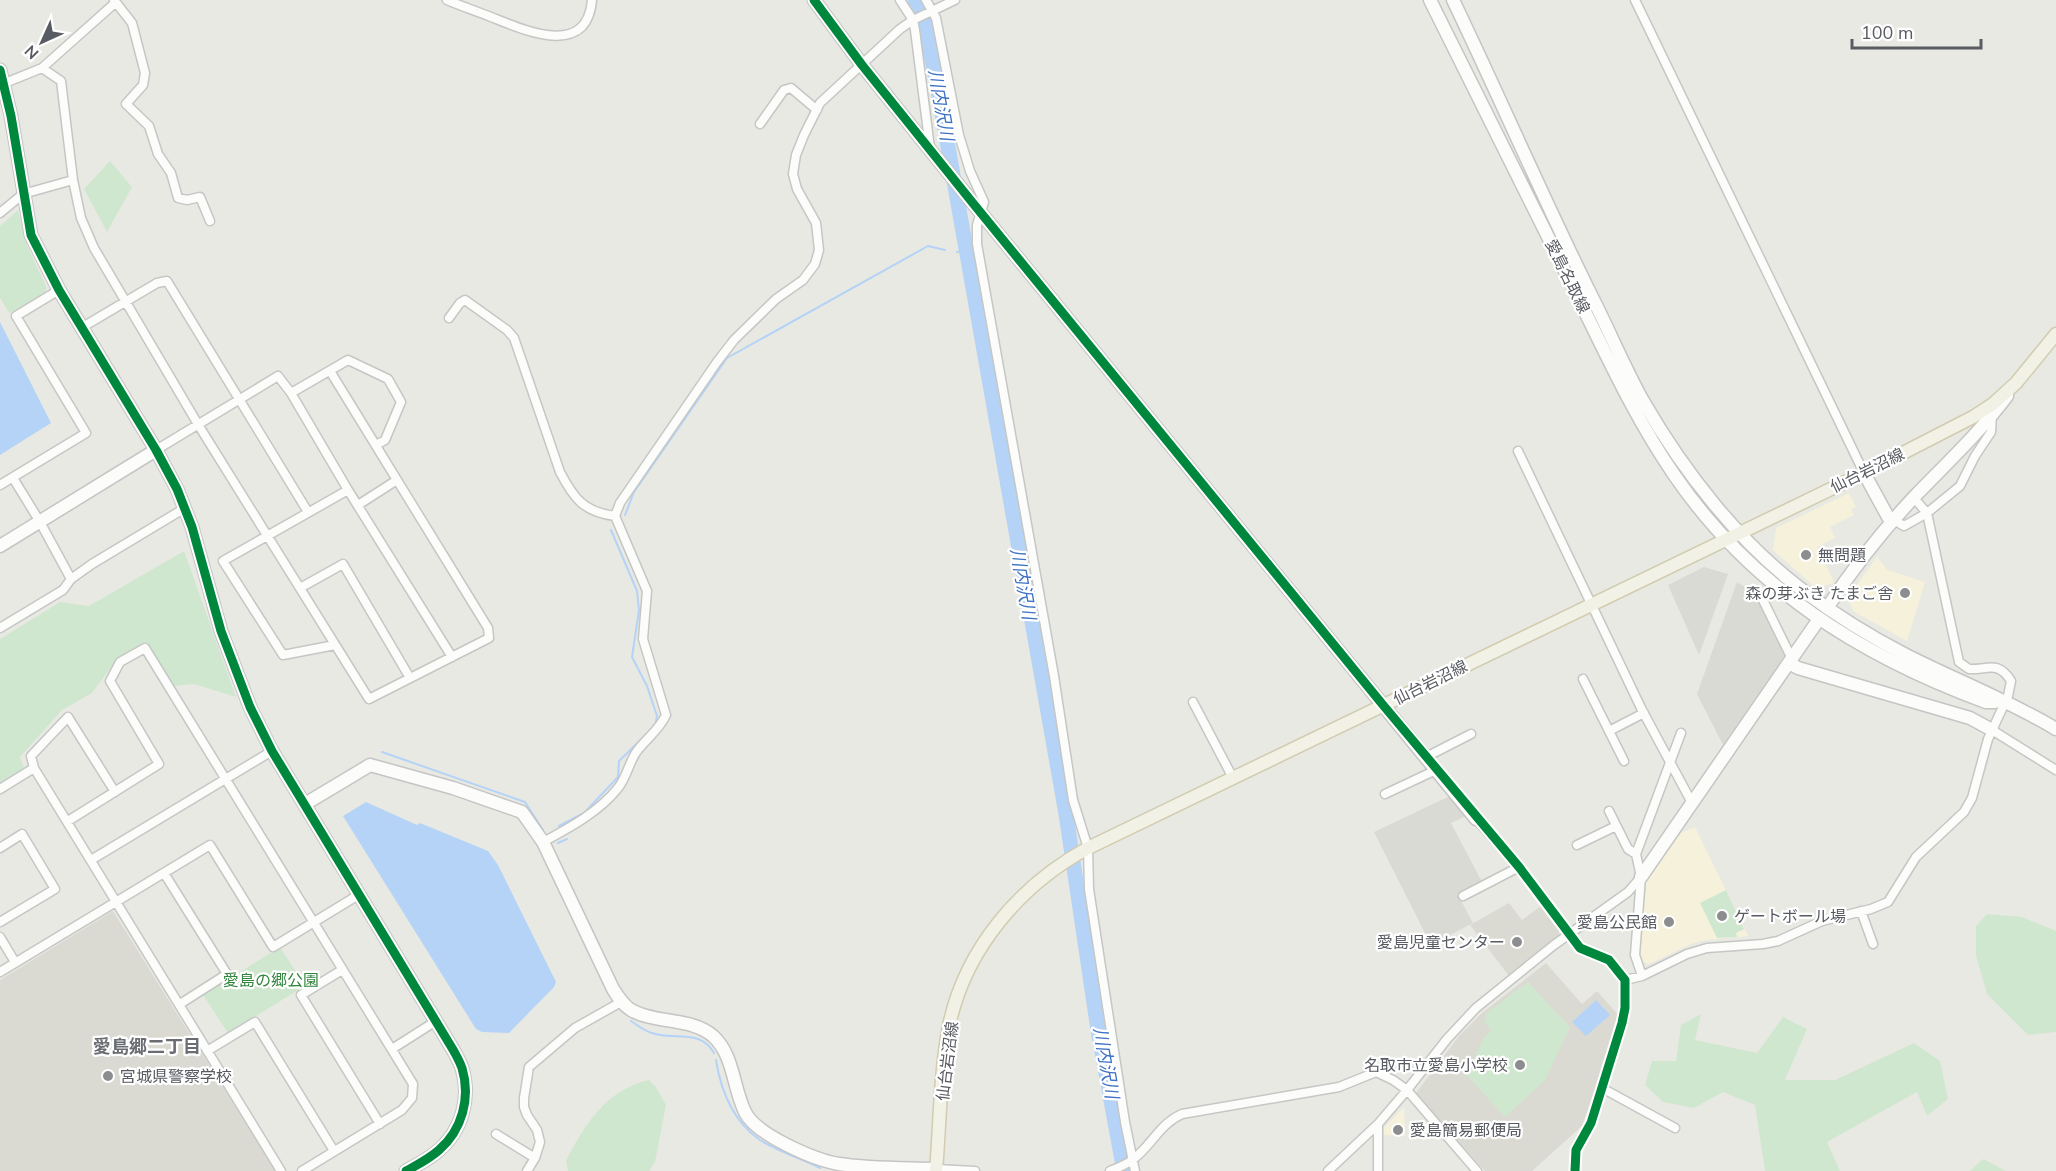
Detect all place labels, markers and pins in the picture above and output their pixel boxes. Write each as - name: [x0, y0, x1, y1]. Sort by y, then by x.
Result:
- place label: 無問題: [1818, 545, 1866, 567]
- marker: 無問題: [1799, 548, 1813, 562]
- place label: 森の芽ぶき たまご舎: [1745, 583, 1893, 605]
- marker: 森の芽ぶき たまご舎: [1898, 586, 1912, 600]
- place label: ゲートボール場: [1734, 906, 1846, 928]
- marker: ゲートボール場: [1715, 909, 1729, 923]
- place label: 愛島公民館: [1577, 912, 1657, 934]
- marker: 愛島公民館: [1662, 915, 1676, 929]
- place label: 愛島児童センター: [1377, 932, 1505, 954]
- marker: 愛島児童センター: [1510, 935, 1524, 949]
- place label: 名取市立愛島小学校: [1364, 1055, 1508, 1077]
- marker: 名取市立愛島小学校: [1513, 1058, 1527, 1072]
- place label: 宮城県警察学校: [120, 1066, 232, 1088]
- marker: 宮城県警察学校: [101, 1069, 115, 1083]
- place label: 愛島簡易郵便局: [1410, 1120, 1522, 1142]
- marker: 愛島簡易郵便局: [1391, 1123, 1405, 1137]

